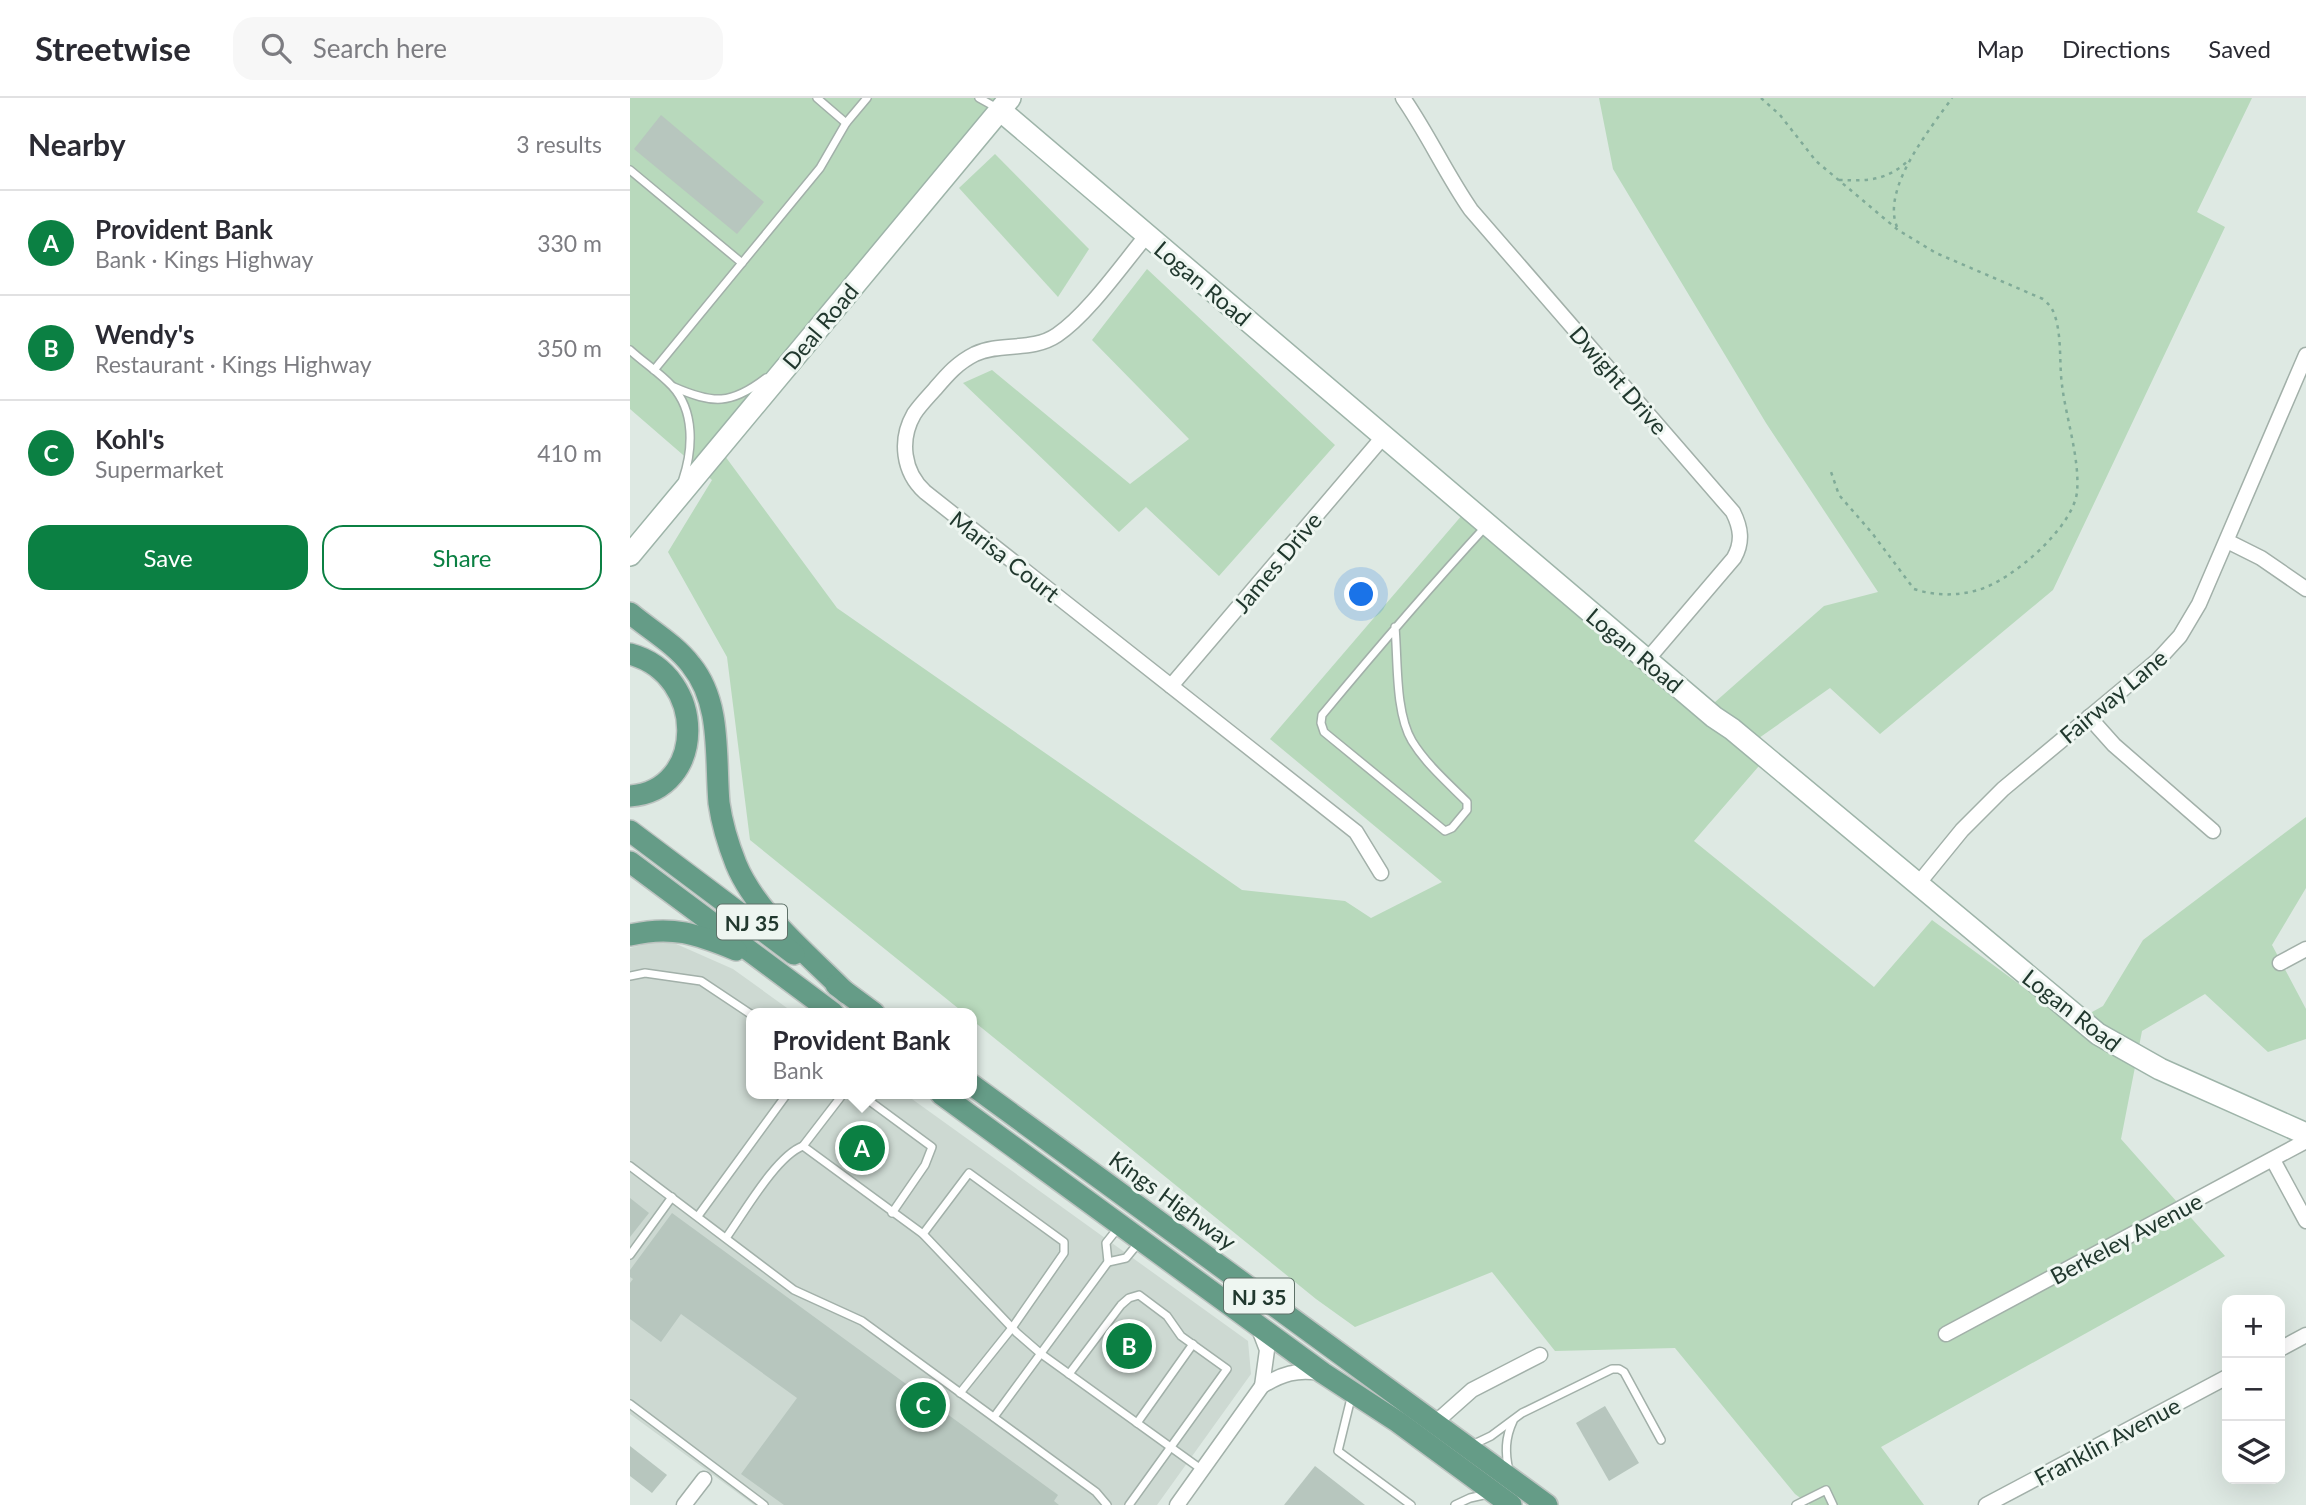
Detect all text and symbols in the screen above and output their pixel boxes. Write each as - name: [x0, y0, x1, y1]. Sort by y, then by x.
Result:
- search box: [233, 17, 723, 80]
- text: Streetwise: [35, 28, 191, 68]
- icon: search: [257, 29, 295, 67]
- text: Search here: [313, 32, 447, 64]
- text: Map: [1977, 34, 2024, 63]
- text: Directions: [2062, 34, 2170, 63]
- text: Saved: [2208, 34, 2271, 63]
- text: Nearby: [28, 126, 126, 162]
- text: 3 results: [516, 130, 602, 158]
- text: Provident Bank: [95, 213, 273, 245]
- text: A: [43, 229, 59, 257]
- text: 330 m: [537, 229, 602, 257]
- street label: Logan Road: [1149, 235, 1257, 331]
- text: Bank · Kings Highway: [95, 245, 313, 273]
- street label: Deal Road: [776, 277, 864, 375]
- text: Wendy's: [95, 318, 194, 350]
- street label: Dwight Drive: [1564, 320, 1674, 440]
- text: B: [43, 334, 59, 362]
- text: 350 m: [537, 334, 602, 362]
- text: Restaurant · Kings Highway: [95, 350, 372, 378]
- text: Kohl's: [95, 423, 165, 455]
- text: C: [43, 439, 59, 467]
- text: 410 m: [537, 439, 602, 467]
- text: Supermarket: [95, 455, 224, 483]
- street label: Marisa Court: [945, 505, 1066, 608]
- street label: James Drive: [1227, 506, 1327, 618]
- button: Save: [28, 525, 308, 590]
- button: Share: [322, 525, 602, 590]
- your location: [1344, 577, 1378, 611]
- street label: Logan Road: [1581, 602, 1689, 698]
- street label: Fairway Lane: [2054, 643, 2172, 749]
- road number: NJ 35: [717, 904, 787, 940]
- street label: Logan Road: [2017, 963, 2127, 1057]
- popup: [746, 1008, 977, 1099]
- text: Provident Bank: [773, 1024, 950, 1056]
- text: Bank: [773, 1056, 823, 1084]
- pin: A: [839, 1122, 885, 1174]
- street label: Kings Highway: [1104, 1145, 1242, 1255]
- street label: Berkeley Avenue: [2045, 1186, 2207, 1290]
- road number: NJ 35: [1224, 1278, 1294, 1314]
- map controls: [2222, 1295, 2285, 1484]
- button: +: [2222, 1295, 2285, 1358]
- pin: B: [1106, 1320, 1152, 1372]
- button: −: [2222, 1358, 2285, 1421]
- pin: C: [900, 1379, 946, 1431]
- street label: Franklin Avenue: [2029, 1391, 2185, 1491]
- button: layers: [2222, 1421, 2285, 1484]

